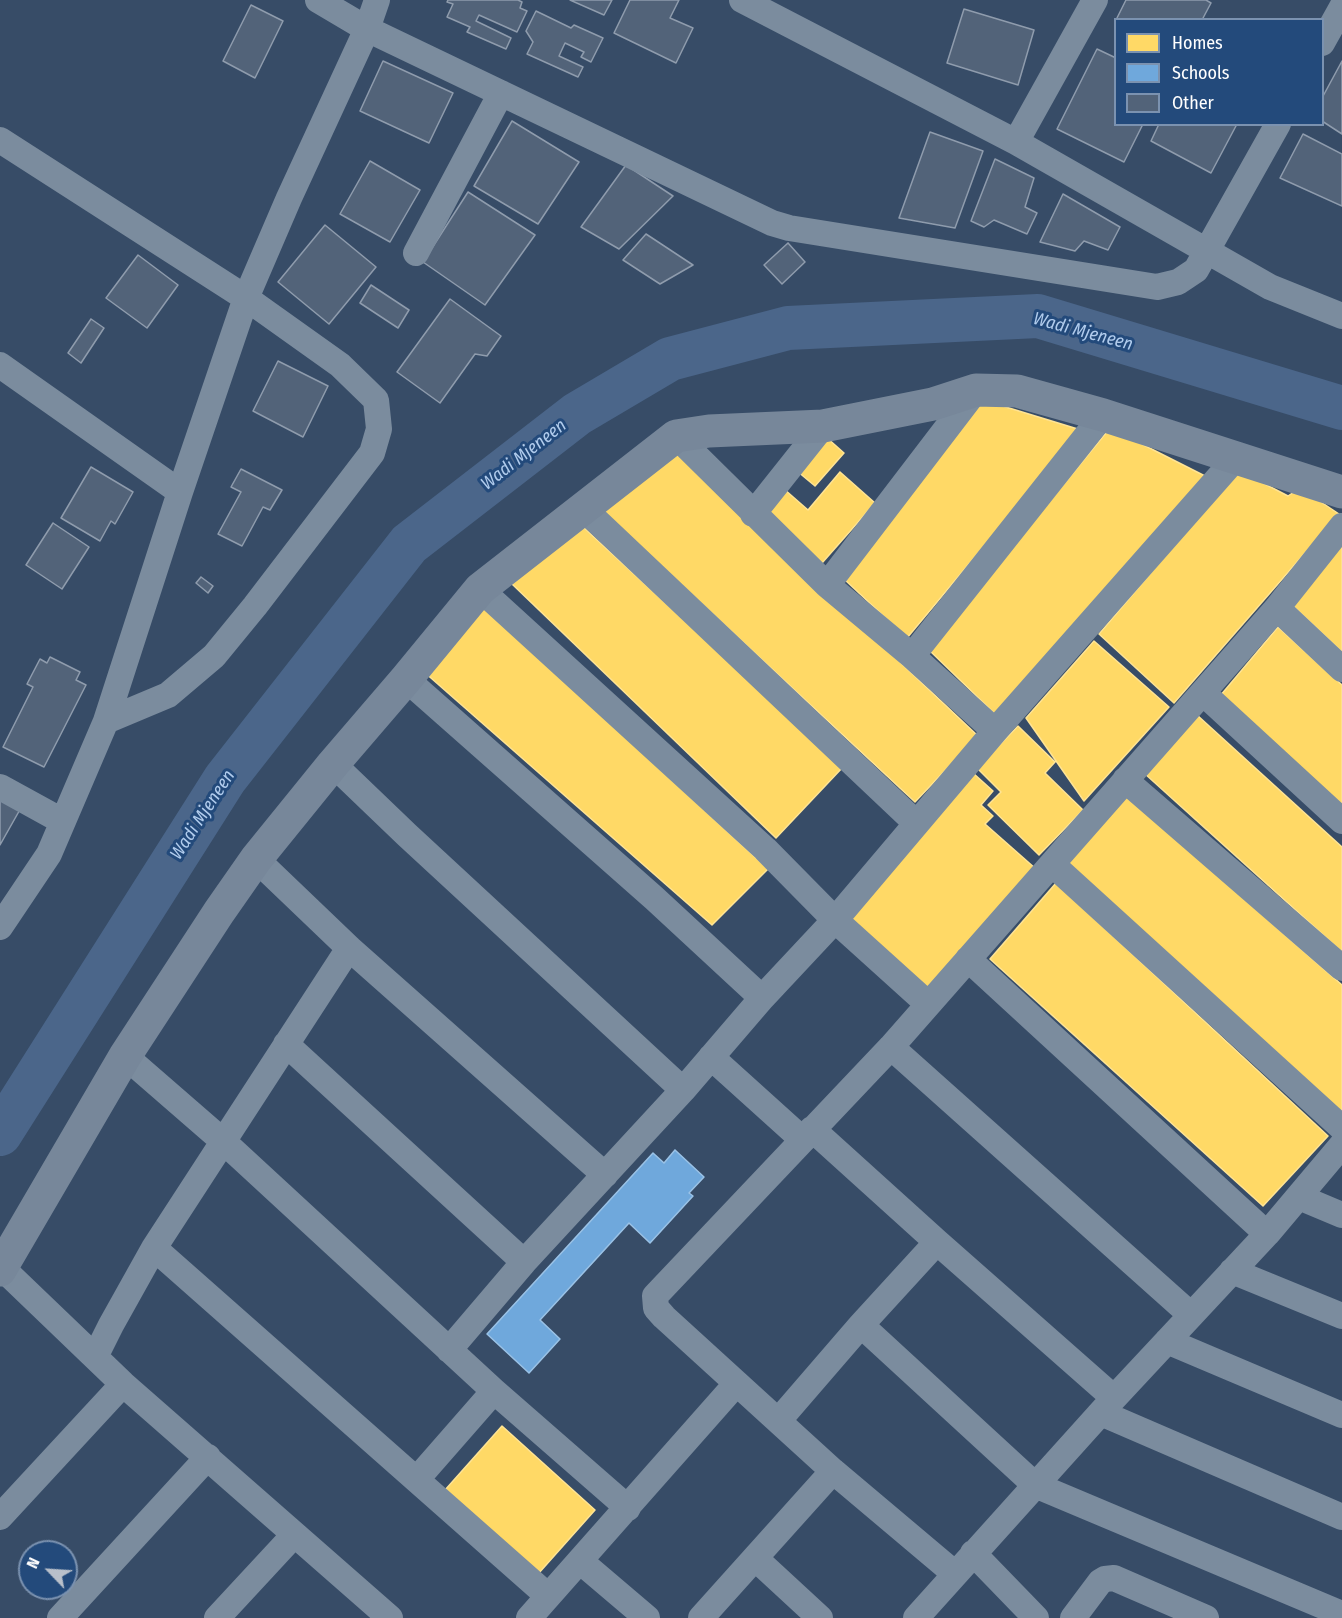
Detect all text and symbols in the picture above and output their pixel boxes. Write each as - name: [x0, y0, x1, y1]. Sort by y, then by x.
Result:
- legend: [1114, 18, 1324, 126]
- text: Homes: [1172, 32, 1223, 54]
- text: Schools: [1172, 62, 1230, 84]
- text: Other: [1172, 92, 1214, 114]
- water label: Wadi Mjeneen: [1031, 308, 1135, 356]
- water label: Wadi Mjeneen: [477, 415, 571, 495]
- water label: Wadi Mjeneen: [166, 766, 240, 864]
- north arrow: [18, 1540, 78, 1600]
- text: N: [22, 1555, 44, 1571]

